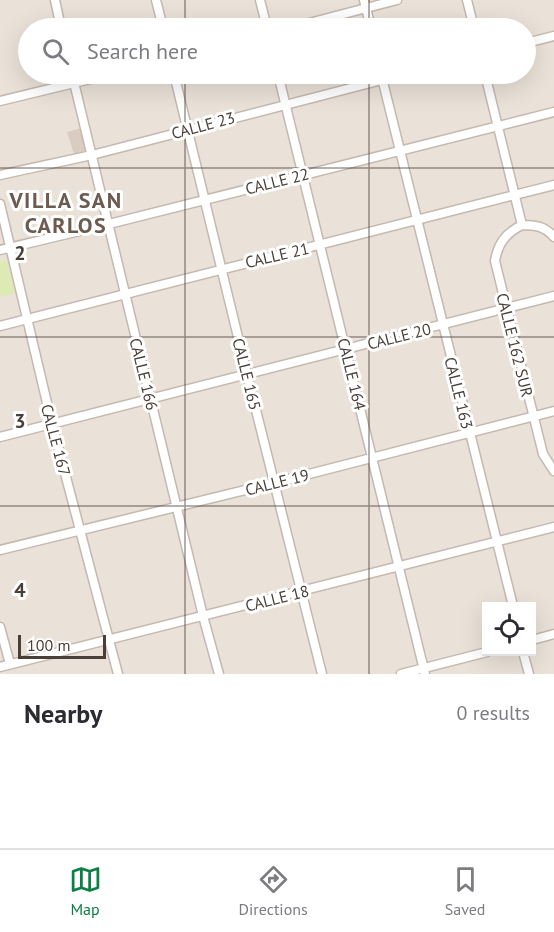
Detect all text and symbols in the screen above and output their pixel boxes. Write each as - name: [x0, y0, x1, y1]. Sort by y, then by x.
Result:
- search box: [18, 18, 536, 84]
- icon: search: [39, 35, 72, 68]
- text: Search here: [87, 37, 198, 65]
- street label: CALLE 23: [169, 107, 237, 143]
- street label: CALLE 22: [243, 163, 311, 199]
- district label: VILLA SAN CARLOS: [8, 186, 123, 239]
- street label: CALLE 21: [243, 238, 311, 272]
- text: 2: [14, 240, 26, 266]
- street label: CALLE 162 SUR: [492, 291, 538, 399]
- street label: CALLE 20: [365, 318, 433, 354]
- street label: CALLE 166: [125, 336, 163, 412]
- street label: CALLE 165: [228, 336, 266, 412]
- street label: CALLE 164: [333, 336, 371, 412]
- street label: CALLE 163: [440, 355, 478, 431]
- street label: CALLE 167: [37, 402, 75, 478]
- text: 3: [14, 408, 26, 434]
- street label: CALLE 19: [243, 464, 311, 500]
- text: 4: [14, 577, 26, 603]
- street label: CALLE 18: [243, 580, 311, 616]
- map controls: [482, 602, 536, 656]
- button: locate: [482, 602, 536, 656]
- scale bar: [18, 632, 106, 660]
- text: 100 m: [27, 635, 70, 655]
- text: Nearby: [24, 697, 102, 730]
- text: 0 results: [457, 700, 530, 726]
- tab: Map: [69, 863, 102, 919]
- tab: Directions: [239, 863, 308, 919]
- tab: Saved: [445, 863, 485, 919]

